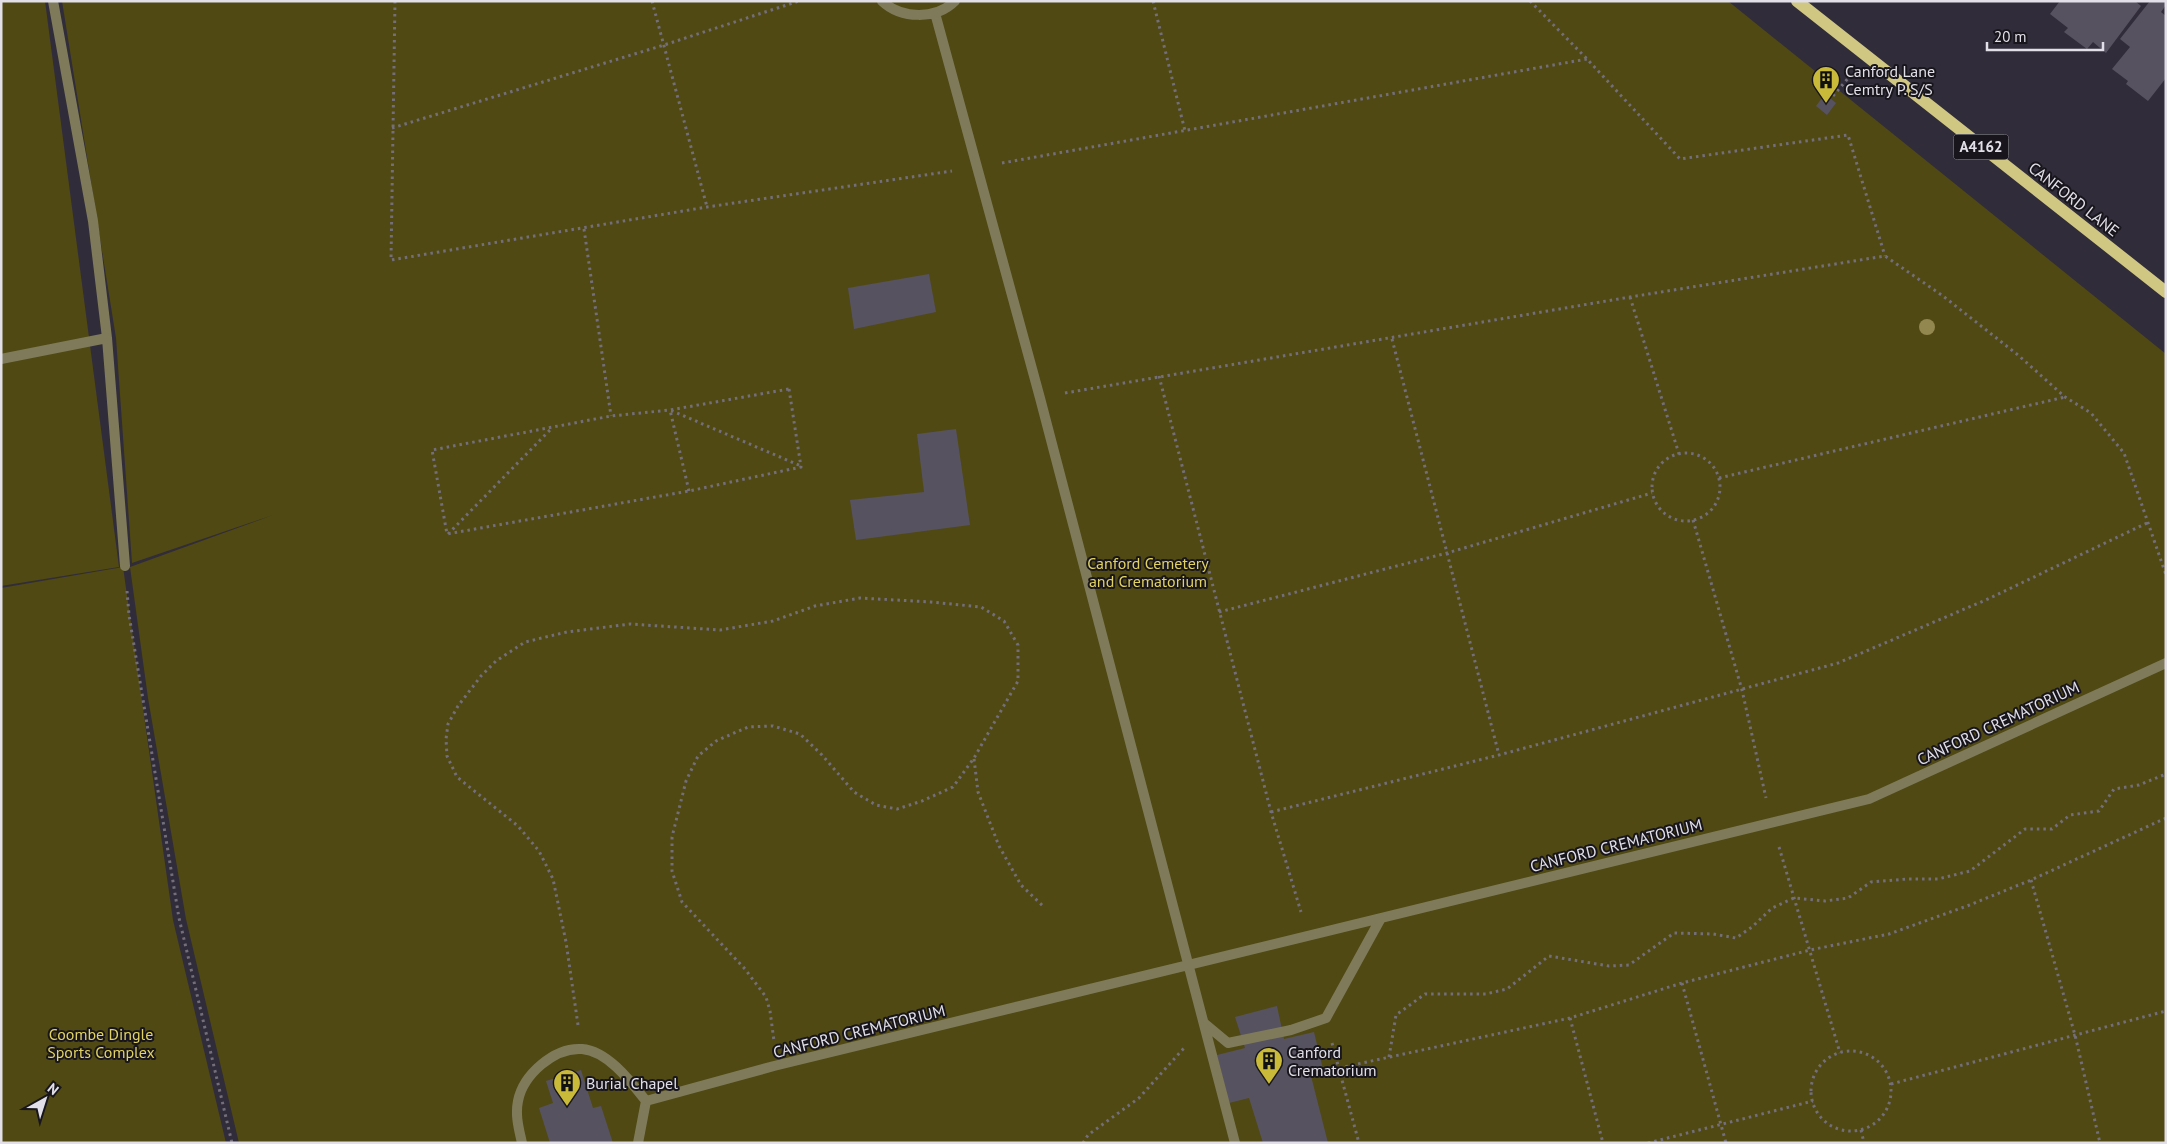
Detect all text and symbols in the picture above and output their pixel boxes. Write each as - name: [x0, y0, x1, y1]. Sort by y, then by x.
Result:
- scale bar: [1987, 20, 2103, 52]
- text: 20 m: [1994, 27, 2027, 46]
- place label: Canford Lane Cemtry P. S/S: [1845, 61, 1935, 99]
- building icon: Canford Lane Cemtry P. S/S: [1811, 65, 1841, 104]
- road number: A4162: [1954, 134, 2008, 160]
- street label: CANFORD LANE: [2025, 157, 2123, 241]
- park label: Canford Cemetery and Crematorium: [1087, 553, 1209, 591]
- street label: CANFORD CREMATORIUM: [1914, 677, 2082, 769]
- street label: CANFORD CREMATORIUM: [1528, 814, 1704, 876]
- street label: CANFORD CREMATORIUM: [771, 1000, 947, 1062]
- park label: Coombe Dingle Sports Complex: [47, 1024, 155, 1062]
- place label: Canford Crematorium: [1288, 1042, 1377, 1080]
- building icon: Canford Crematorium: [1254, 1046, 1284, 1085]
- building icon: Burial Chapel: [552, 1068, 582, 1107]
- place label: Burial Chapel: [586, 1073, 678, 1093]
- north arrow: [20, 1074, 70, 1124]
- text: N: [44, 1079, 62, 1099]

